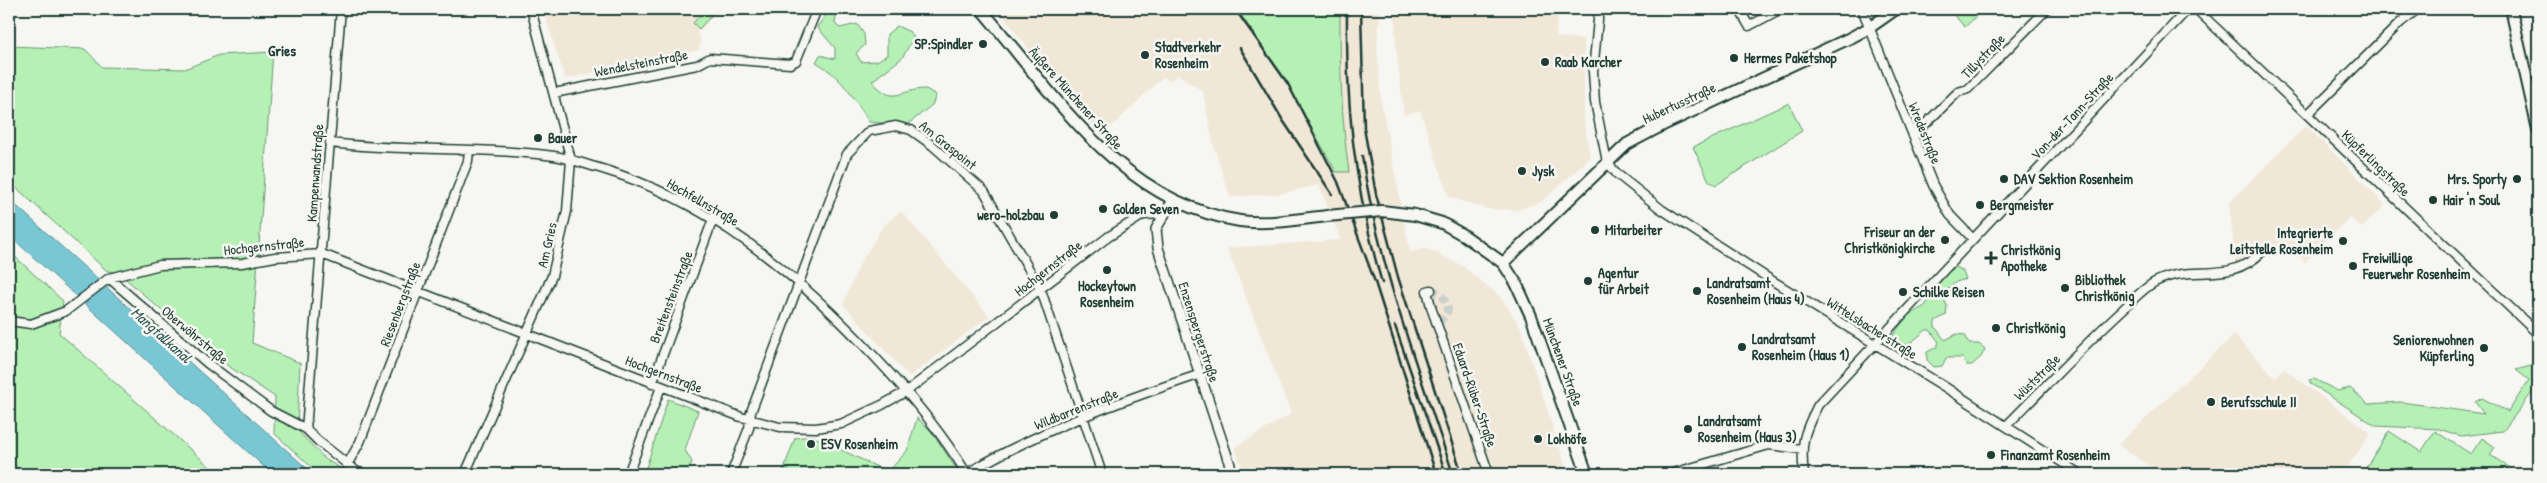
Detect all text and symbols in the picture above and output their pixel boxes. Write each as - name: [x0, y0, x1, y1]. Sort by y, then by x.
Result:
- street label: Tillystraße: [1956, 29, 2010, 83]
- place label: SP:Spindler: [915, 34, 974, 55]
- place label: Stadtverkehr Rosenheim: [1155, 37, 1222, 72]
- marker: SP:Spindler: [977, 38, 989, 50]
- district label: Gries: [268, 40, 296, 61]
- street label: Äußere Münchener Straße: [1024, 42, 1128, 154]
- street label: Wendelsteinstraße: [593, 44, 690, 82]
- place label: Hermes Paketshop: [1744, 48, 1838, 69]
- marker: Stadtverkehr Rosenheim: [1139, 49, 1151, 61]
- place label: Raab Karcher: [1555, 52, 1622, 71]
- marker: Hermes Paketshop: [1728, 52, 1740, 64]
- marker: Raab Karcher: [1539, 56, 1551, 68]
- street label: Von-der-Tann-Straße: [2026, 68, 2118, 164]
- street label: Hubertusstraße: [1639, 77, 1719, 129]
- street label: Wredestraße: [1904, 99, 1947, 167]
- street label: Am Graspoint: [915, 116, 981, 174]
- street label: Kampenwandstraße: [302, 123, 328, 223]
- street label: Küpferlingstraße: [2337, 125, 2415, 201]
- place label: Bauer: [548, 128, 578, 147]
- marker: Bauer: [532, 132, 544, 144]
- place label: Jysk: [1532, 161, 1554, 182]
- marker: Jysk: [1516, 165, 1528, 177]
- place label: DAV Sektion Rosenheim: [2014, 169, 2133, 188]
- place label: Mrs. Sporty: [2447, 169, 2507, 190]
- street label: Hochfellnstraße: [663, 173, 743, 231]
- marker: DAV Sektion Rosenheim: [1998, 173, 2010, 185]
- marker: Mrs. Sporty: [2511, 173, 2523, 185]
- place label: Hair 'n Soul: [2443, 190, 2500, 209]
- marker: Hair 'n Soul: [2427, 194, 2439, 206]
- place label: Bergmeister: [1990, 195, 2054, 216]
- place label: Golden Seven: [1113, 199, 1179, 218]
- marker: Bergmeister: [1974, 199, 1986, 211]
- marker: Golden Seven: [1097, 203, 1109, 215]
- place label: wero-holzbau: [977, 205, 1044, 224]
- marker: wero-holzbau: [1048, 209, 1060, 221]
- street label: Am Gries: [532, 220, 561, 269]
- place label: Mitarbeiter: [1605, 220, 1663, 239]
- place label: Friseur an der Christkönigkirche: [1844, 222, 1936, 259]
- place label: Integrierte Leitstelle Rosenheim: [2230, 223, 2333, 258]
- marker: Mitarbeiter: [1589, 224, 1601, 236]
- street label: Hochgernstraße: [223, 232, 306, 260]
- marker: Friseur an der Christkönigkirche: [1939, 234, 1951, 246]
- street label: Hochgernstraße: [1010, 235, 1086, 301]
- marker: Integrierte Leitstelle Rosenheim: [2337, 235, 2349, 247]
- place label: Christkönig Apotheke: [2001, 240, 2060, 277]
- street label: Breitensteinstraße: [644, 248, 698, 346]
- place label: Freiwillige Feuerwehr Rosenheim: [2362, 248, 2471, 283]
- marker: Christkönig Apotheke: [1985, 252, 1997, 264]
- street label: Riesenbergstraße: [375, 258, 426, 349]
- marker: Freiwillige Feuerwehr Rosenheim: [2347, 260, 2359, 272]
- place label: Agentur für Arbeit: [1598, 263, 1650, 298]
- marker: Hockeytown Rosenheim: [1101, 264, 1113, 276]
- place label: Bibliothek Christkönig: [2075, 270, 2134, 307]
- place label: Landratsamt Rosenheim (Haus 4): [1707, 273, 1805, 308]
- marker: Agentur für Arbeit: [1582, 275, 1594, 287]
- place label: Hockeytown Rosenheim: [1078, 276, 1136, 311]
- street label: Enzenspergerstraße: [1173, 279, 1225, 385]
- place label: Schilke Reisen: [1913, 282, 1985, 301]
- marker: Bibliothek Christkönig: [2059, 282, 2071, 294]
- marker: Landratsamt Rosenheim (Haus 4): [1691, 285, 1703, 297]
- marker: Schilke Reisen: [1897, 286, 1909, 298]
- street label: Wittelsbacherstraße: [1823, 292, 1922, 364]
- street label: Oberwöhrstraße: [157, 301, 233, 369]
- water label: Mangfallkanal: [127, 302, 197, 368]
- street label: Münchener Straße: [1538, 315, 1588, 409]
- place label: Christkönig: [2006, 318, 2065, 339]
- marker: Christkönig: [1990, 322, 2002, 334]
- place label: Landratsamt Rosenheim (Haus 1): [1752, 329, 1850, 364]
- place label: Seniorenwohnen Küpferling: [2393, 330, 2474, 367]
- street label: Eduard-Rüber-Straße: [1448, 340, 1502, 450]
- marker: Landratsamt Rosenheim (Haus 1): [1736, 341, 1748, 353]
- marker: Seniorenwohnen Küpferling: [2478, 342, 2490, 354]
- street label: Wüststraße: [2009, 349, 2065, 405]
- street label: Hochgernstraße: [623, 350, 706, 398]
- street label: Wildbarrenstraße: [1031, 383, 1121, 435]
- place label: Berufsschule II: [2221, 392, 2296, 411]
- marker: Berufsschule II: [2205, 396, 2217, 408]
- place label: Landratsamt Rosenheim (Haus 3): [1698, 411, 1797, 446]
- marker: Landratsamt Rosenheim (Haus 3): [1682, 423, 1694, 435]
- place label: Lokhöfe: [1548, 429, 1587, 448]
- marker: Lokhöfe: [1532, 433, 1544, 445]
- place label: ESV Rosenheim: [821, 434, 899, 453]
- marker: ESV Rosenheim: [805, 438, 817, 450]
- place label: Finanzamt Rosenheim: [2000, 445, 2110, 464]
- marker: Finanzamt Rosenheim: [1985, 449, 1997, 461]

